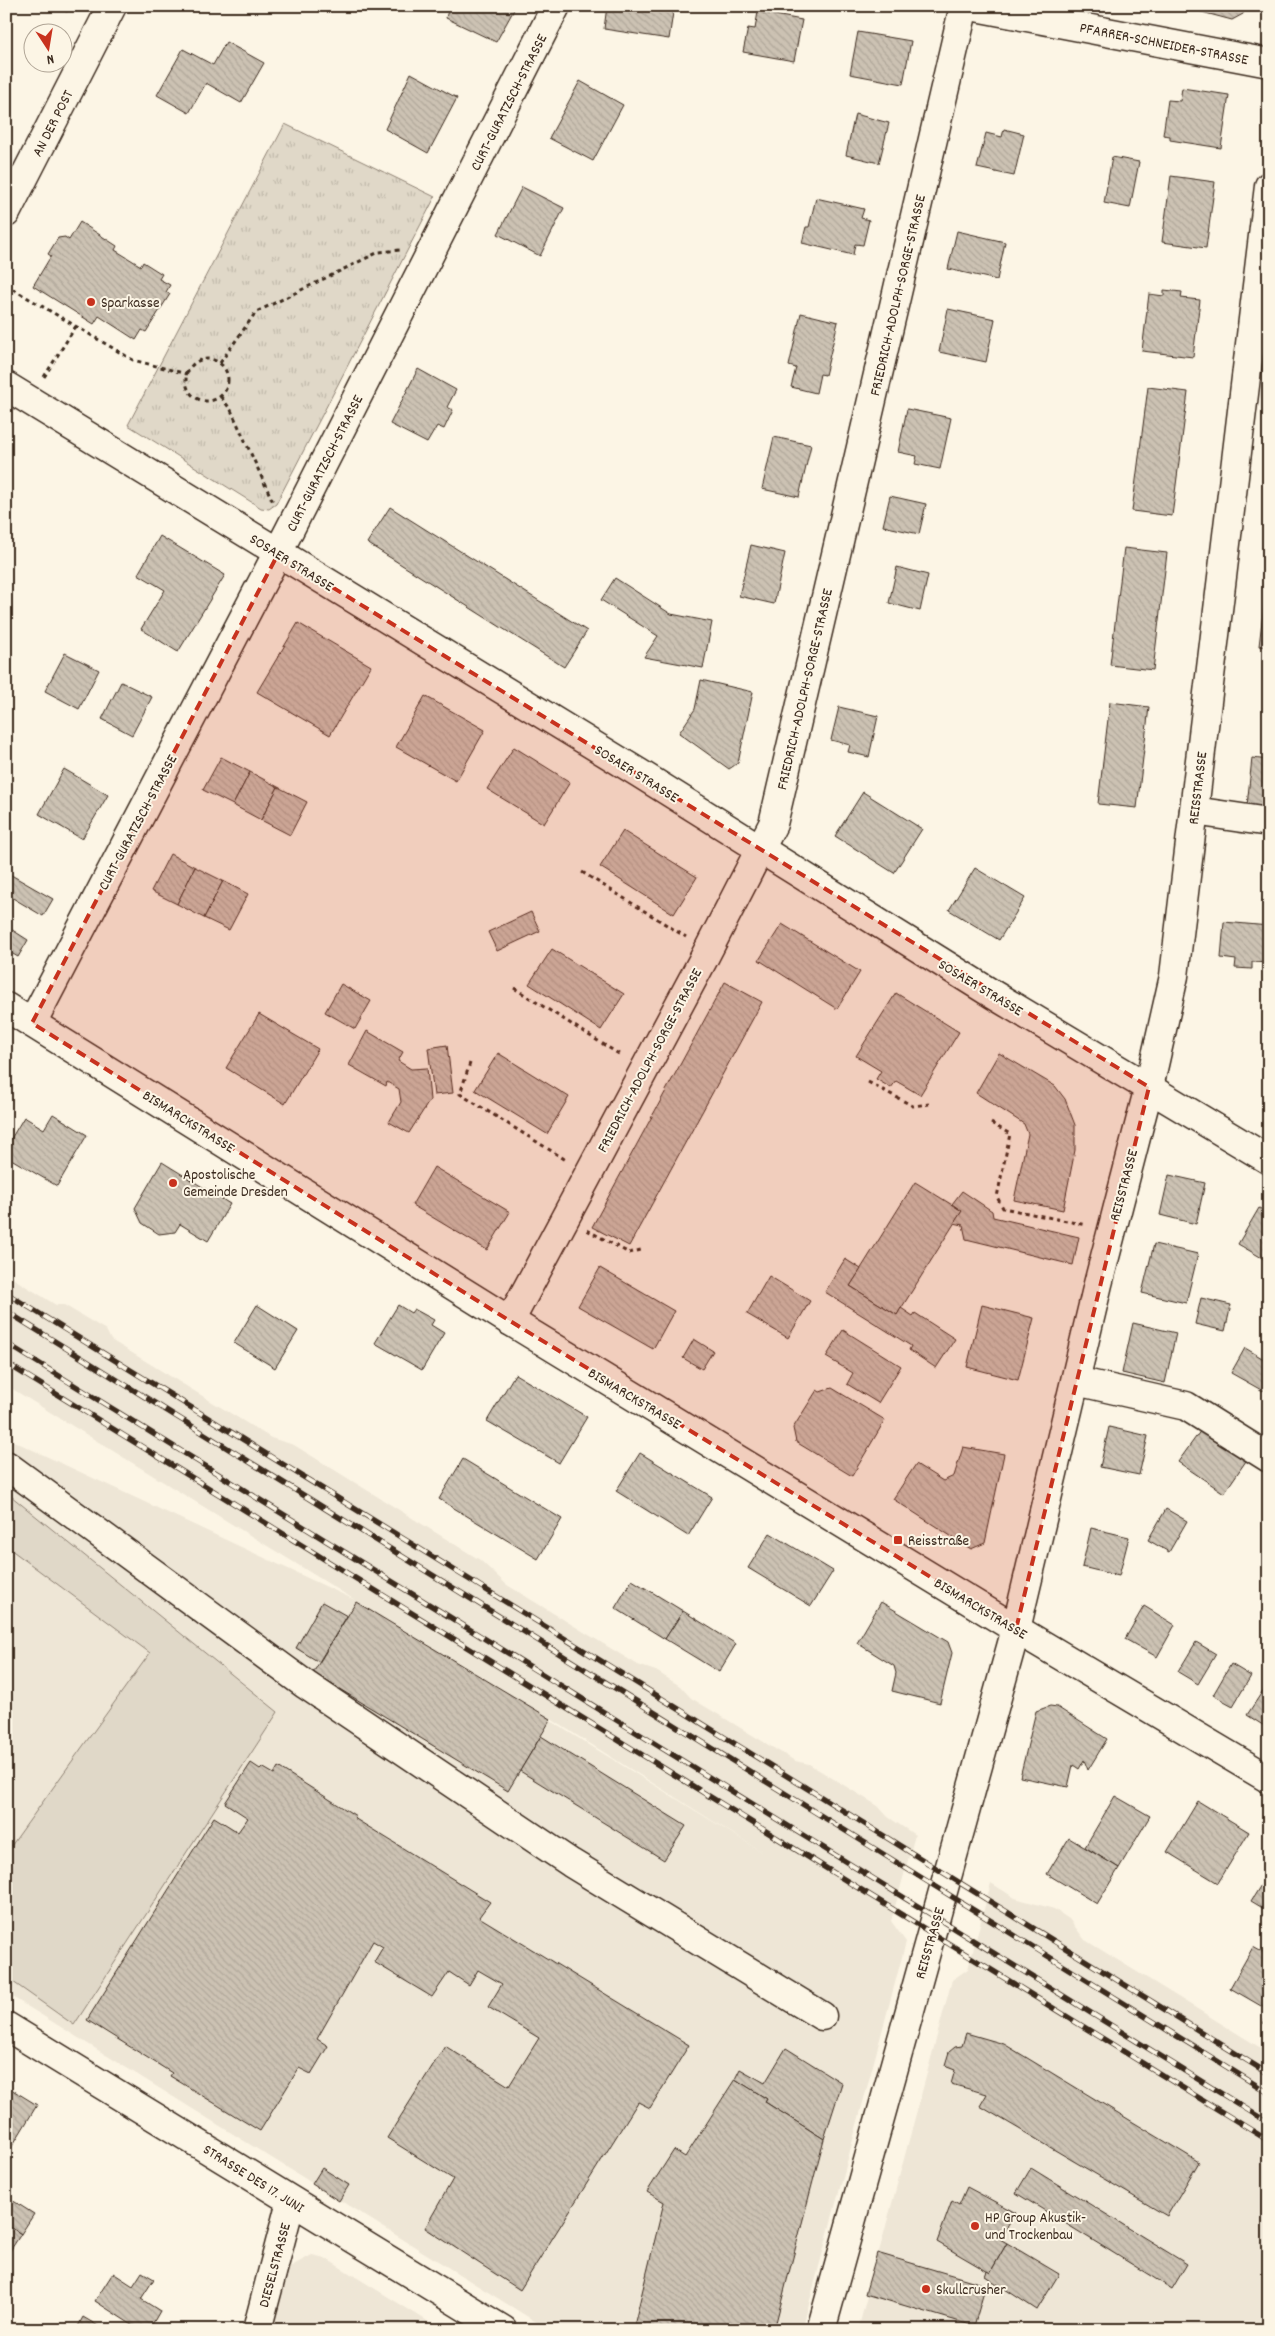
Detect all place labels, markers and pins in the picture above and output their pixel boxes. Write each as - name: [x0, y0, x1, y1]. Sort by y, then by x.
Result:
- place label: Sparkasse: [101, 293, 160, 315]
- marker: Sparkasse: [85, 296, 97, 308]
- place label: Apostolische Gemeinde Dresden: [183, 1165, 288, 1204]
- marker: Apostolische Gemeinde Dresden: [167, 1177, 179, 1189]
- place label: Reisstraße: [908, 1531, 970, 1553]
- marker: Reisstraße: [892, 1534, 904, 1546]
- place label: HP Group Akustik- und Trockenbau: [985, 2208, 1086, 2247]
- marker: HP Group Akustik- und Trockenbau: [969, 2220, 981, 2232]
- place label: Skullcrusher: [936, 2280, 1006, 2302]
- marker: Skullcrusher: [920, 2283, 932, 2295]

